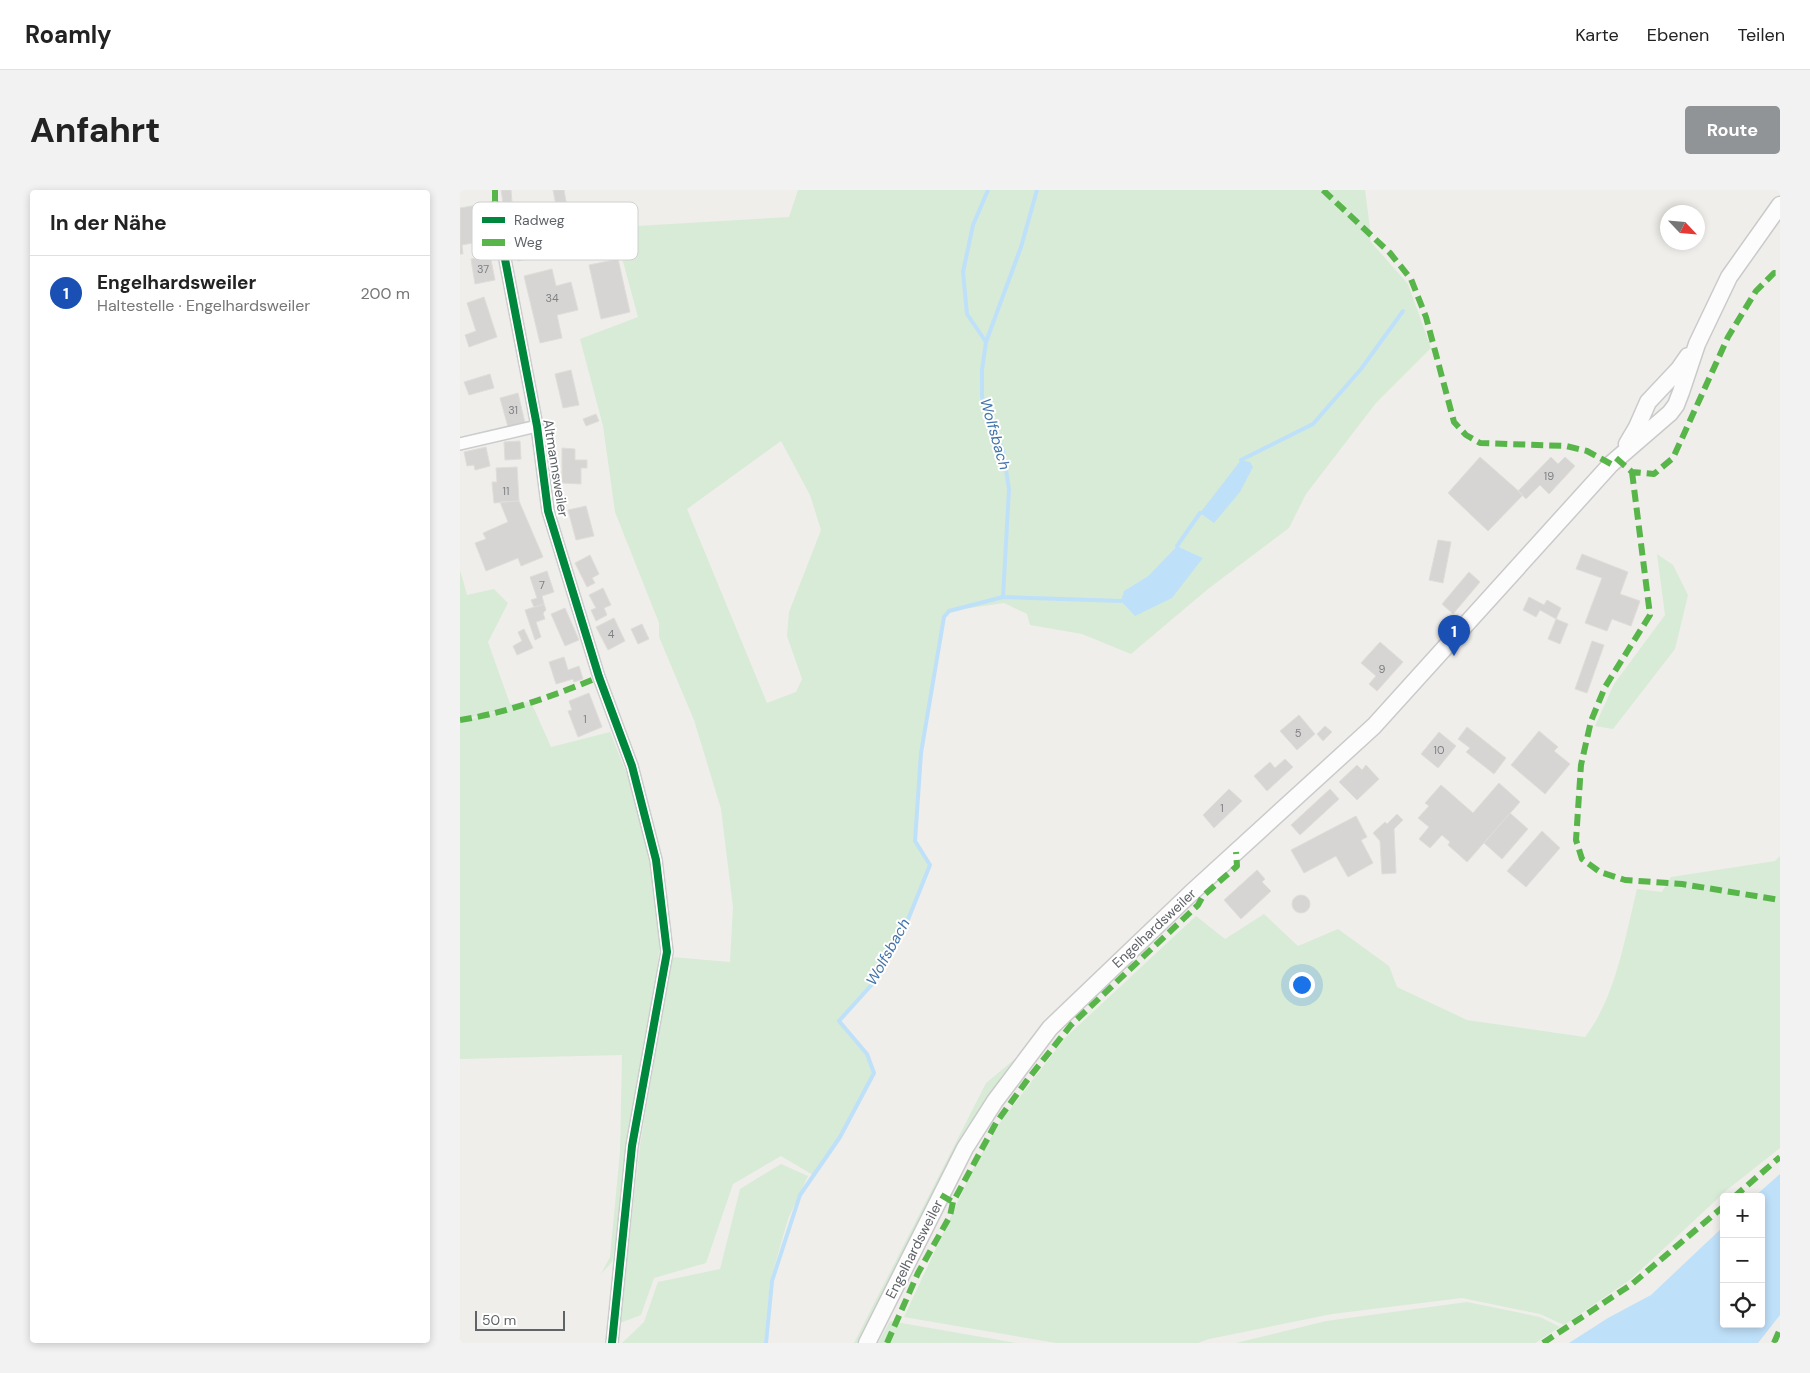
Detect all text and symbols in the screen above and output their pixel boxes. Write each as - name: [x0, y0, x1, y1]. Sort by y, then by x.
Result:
- text: Roamly: [25, 19, 112, 50]
- text: Karte: [1575, 23, 1619, 47]
- text: Ebenen: [1647, 23, 1709, 47]
- text: Teilen: [1737, 23, 1785, 47]
- button: Route: [1685, 106, 1780, 154]
- text: Anfahrt: [30, 107, 160, 153]
- legend: [472, 202, 638, 260]
- north arrow: [1660, 205, 1705, 250]
- text: In der Nähe: [50, 209, 167, 237]
- text: Radweg: [514, 211, 565, 229]
- text: Weg: [514, 233, 543, 251]
- house number: 37: [477, 262, 489, 276]
- text: Engelhardsweiler: [97, 270, 256, 295]
- text: 1: [63, 283, 69, 304]
- text: 200 m: [361, 283, 410, 304]
- house number: 34: [545, 291, 559, 305]
- text: Haltestelle · Engelhardsweiler: [97, 295, 310, 316]
- water label: Wolfsbach: [975, 396, 1015, 472]
- house number: 31: [508, 403, 518, 417]
- street label: Altmannsweiler: [539, 418, 573, 518]
- house number: 19: [1544, 469, 1554, 483]
- house number: 11: [503, 484, 509, 498]
- house number: 7: [539, 578, 545, 592]
- pin: 1: [1438, 615, 1470, 656]
- house number: 4: [608, 627, 615, 641]
- house number: 9: [1379, 662, 1386, 676]
- house number: 1: [583, 712, 587, 726]
- house number: 5: [1295, 726, 1302, 740]
- house number: 10: [1434, 743, 1444, 757]
- house number: 1: [1220, 801, 1224, 815]
- street label: Engelhardsweiler: [1108, 884, 1200, 972]
- water label: Wolfsbach: [861, 915, 915, 989]
- your location: [1289, 972, 1315, 998]
- map controls: [1720, 1193, 1765, 1328]
- button: +: [1720, 1193, 1765, 1238]
- street label: Engelhardsweiler: [881, 1197, 947, 1301]
- button: −: [1720, 1238, 1765, 1283]
- button: locate: [1720, 1283, 1765, 1328]
- scale bar: [475, 1308, 565, 1331]
- text: 50 m: [482, 1311, 516, 1329]

